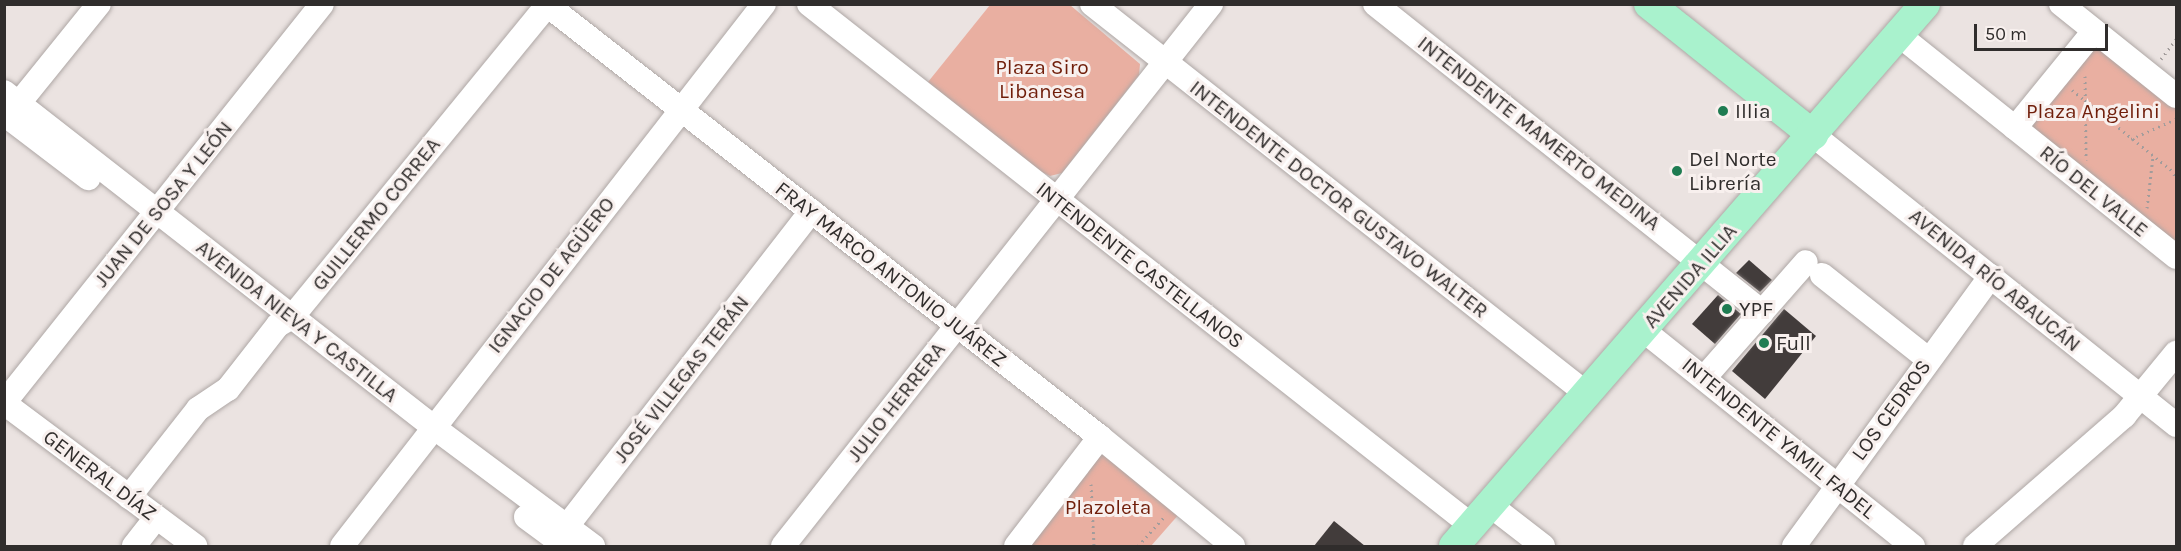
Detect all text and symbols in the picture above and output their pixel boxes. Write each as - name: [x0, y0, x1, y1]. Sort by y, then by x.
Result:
- scale bar: [1977, 12, 2110, 50]
- text: 50 m: [1985, 23, 2027, 45]
- street label: INTENDENTE MAMERTO MEDINA: [1413, 30, 1665, 236]
- park label: Plaza Siro Libanesa: [995, 54, 1089, 104]
- street label: INTENDENTE DOCTOR GUSTAVO WALTER: [1185, 75, 1493, 323]
- place label: Illia: [1735, 98, 1770, 124]
- park label: Plaza Angelini: [2026, 98, 2160, 124]
- marker: Illia: [1716, 104, 1730, 118]
- street label: JUAN DE SOSA Y LEÓN: [88, 116, 238, 292]
- street label: GUILLERMO CORREA: [306, 132, 446, 296]
- street label: RÍO DEL VALLE: [2035, 140, 2153, 242]
- place label: Del Norte Librería: [1689, 146, 1777, 196]
- marker: Del Norte Librería: [1670, 164, 1684, 178]
- street label: FRAY MARCO ANTONIO JUÁREZ: [770, 176, 1012, 372]
- street label: INTENDENTE CASTELLANOS: [1031, 176, 1249, 354]
- street label: IGNACIO DE AGÜERO: [482, 192, 620, 358]
- street label: AVENIDA RÍO ABAUCÁN: [1904, 203, 2086, 357]
- street label: AVENIDA ILLIA: [1638, 219, 1742, 333]
- street label: AVENIDA NIEVA Y CASTILLA: [191, 235, 403, 407]
- street label: JOSÉ VILLEGAS TERÁN: [608, 290, 754, 468]
- place label: YPF: [1739, 296, 1773, 322]
- marker: YPF: [1720, 302, 1734, 316]
- place label: Full: [1776, 330, 1811, 356]
- marker: Full: [1757, 336, 1771, 350]
- street label: JULIO HERRERA: [842, 337, 950, 467]
- street label: INTENDENTE YAMIL FADEL: [1677, 352, 1881, 524]
- street label: LOS CEDROS: [1846, 355, 1936, 465]
- street label: GENERAL DÍAZ: [38, 424, 162, 526]
- park label: Plazoleta: [1065, 494, 1151, 520]

